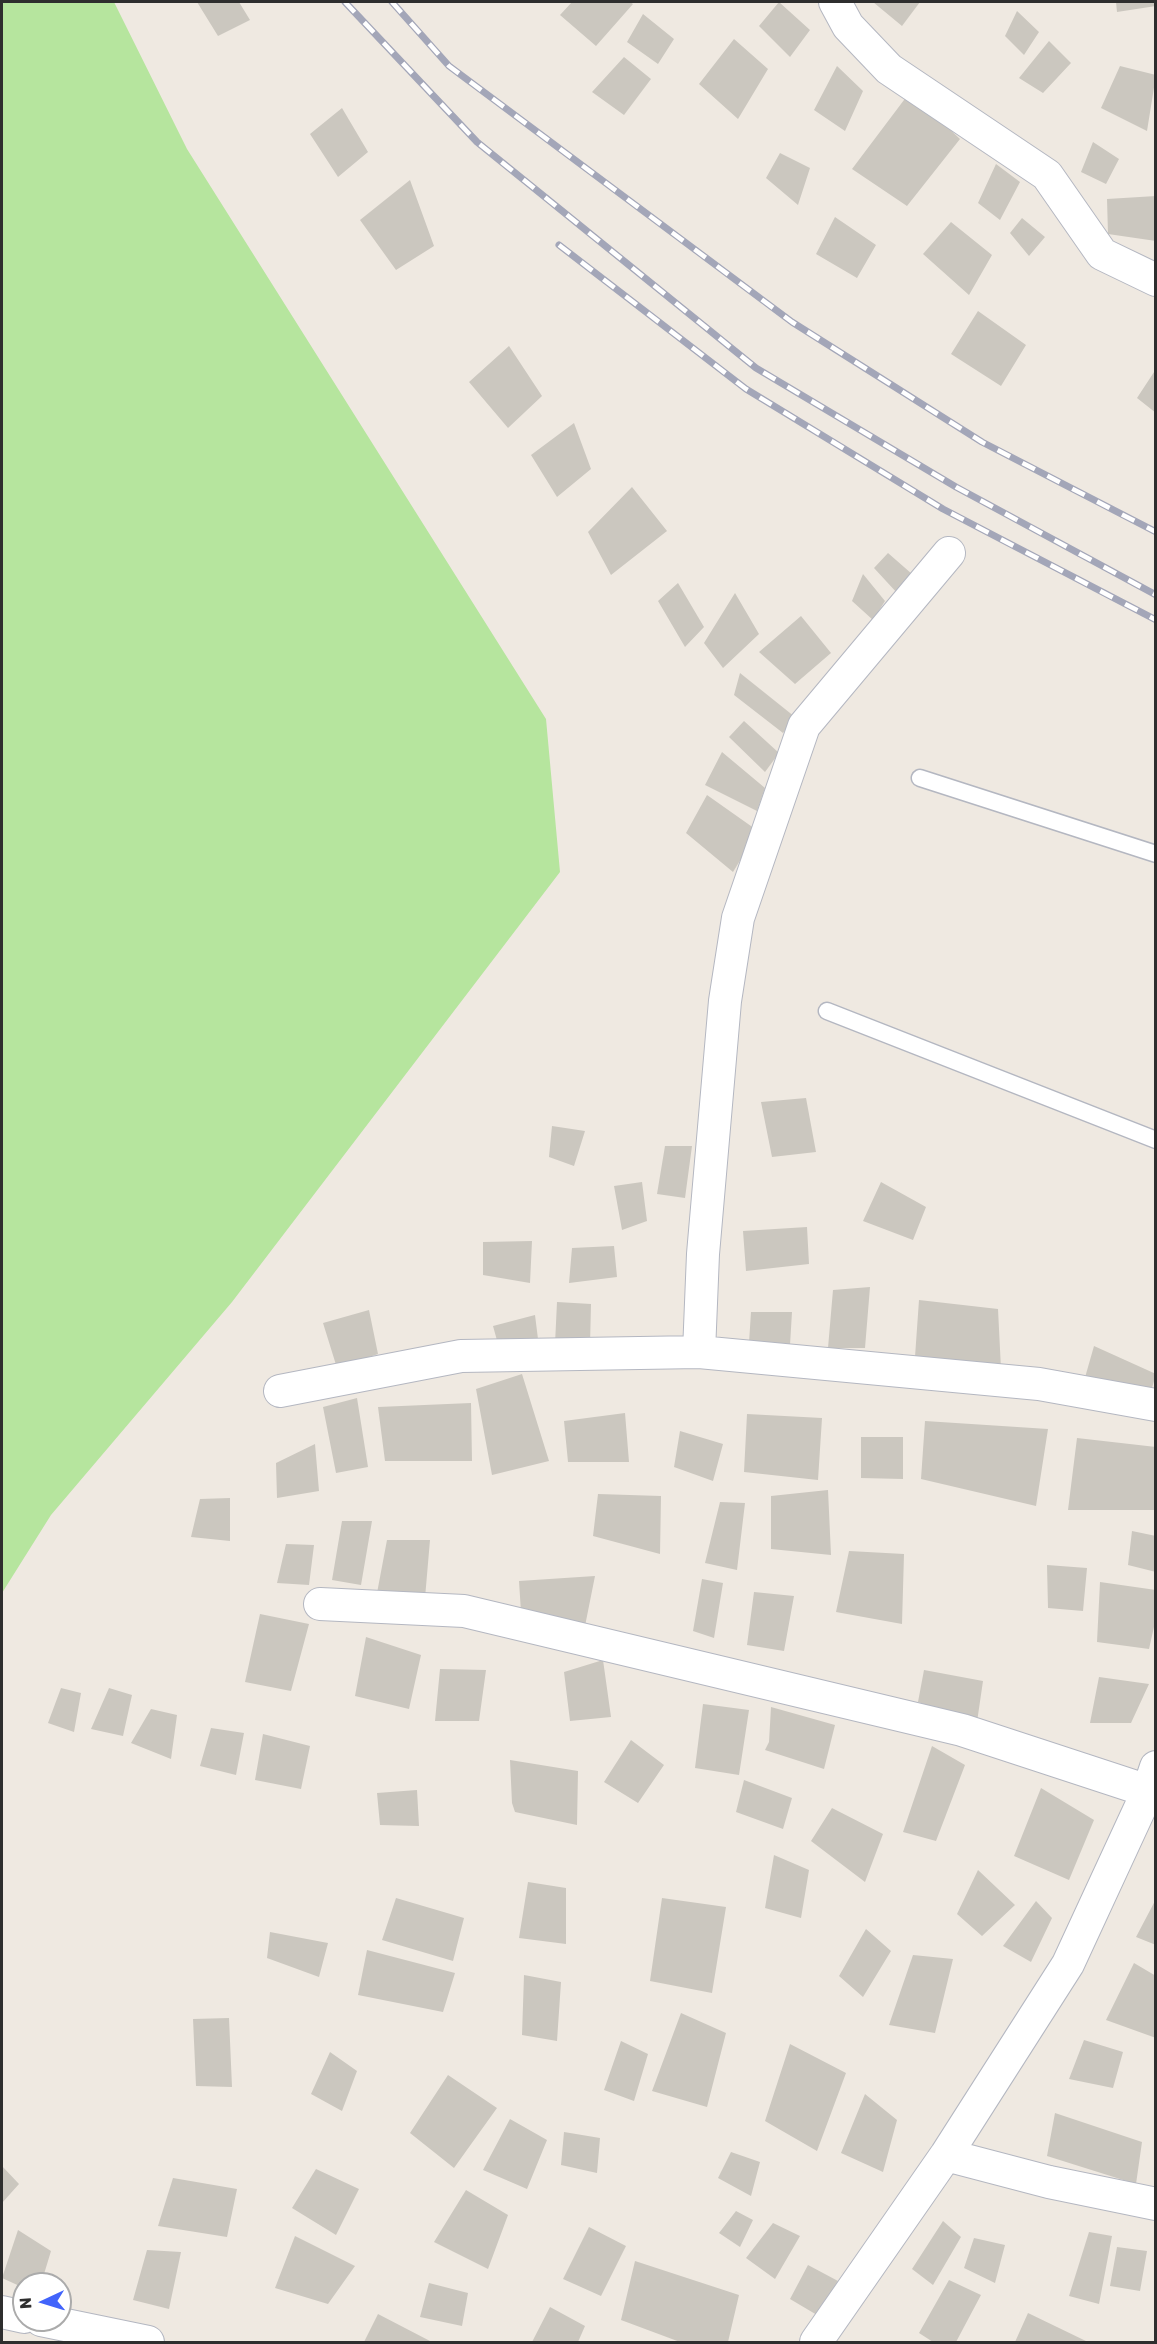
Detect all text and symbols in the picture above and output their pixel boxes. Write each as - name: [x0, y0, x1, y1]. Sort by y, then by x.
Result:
- north arrow: [12, 2272, 72, 2332]
- text: N: [16, 2297, 35, 2310]

